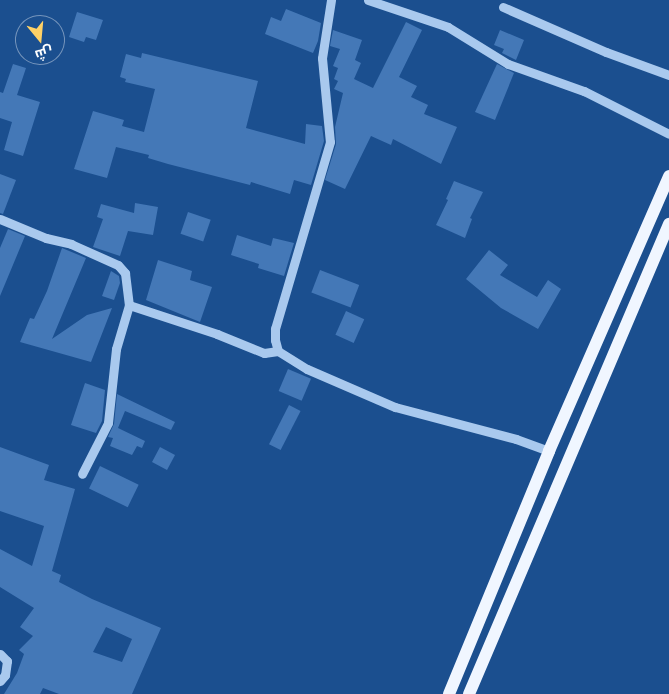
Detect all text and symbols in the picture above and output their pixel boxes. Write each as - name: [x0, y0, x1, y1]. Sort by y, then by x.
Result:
- north arrow: [15, 15, 65, 65]
- text: ش: [33, 43, 55, 64]

